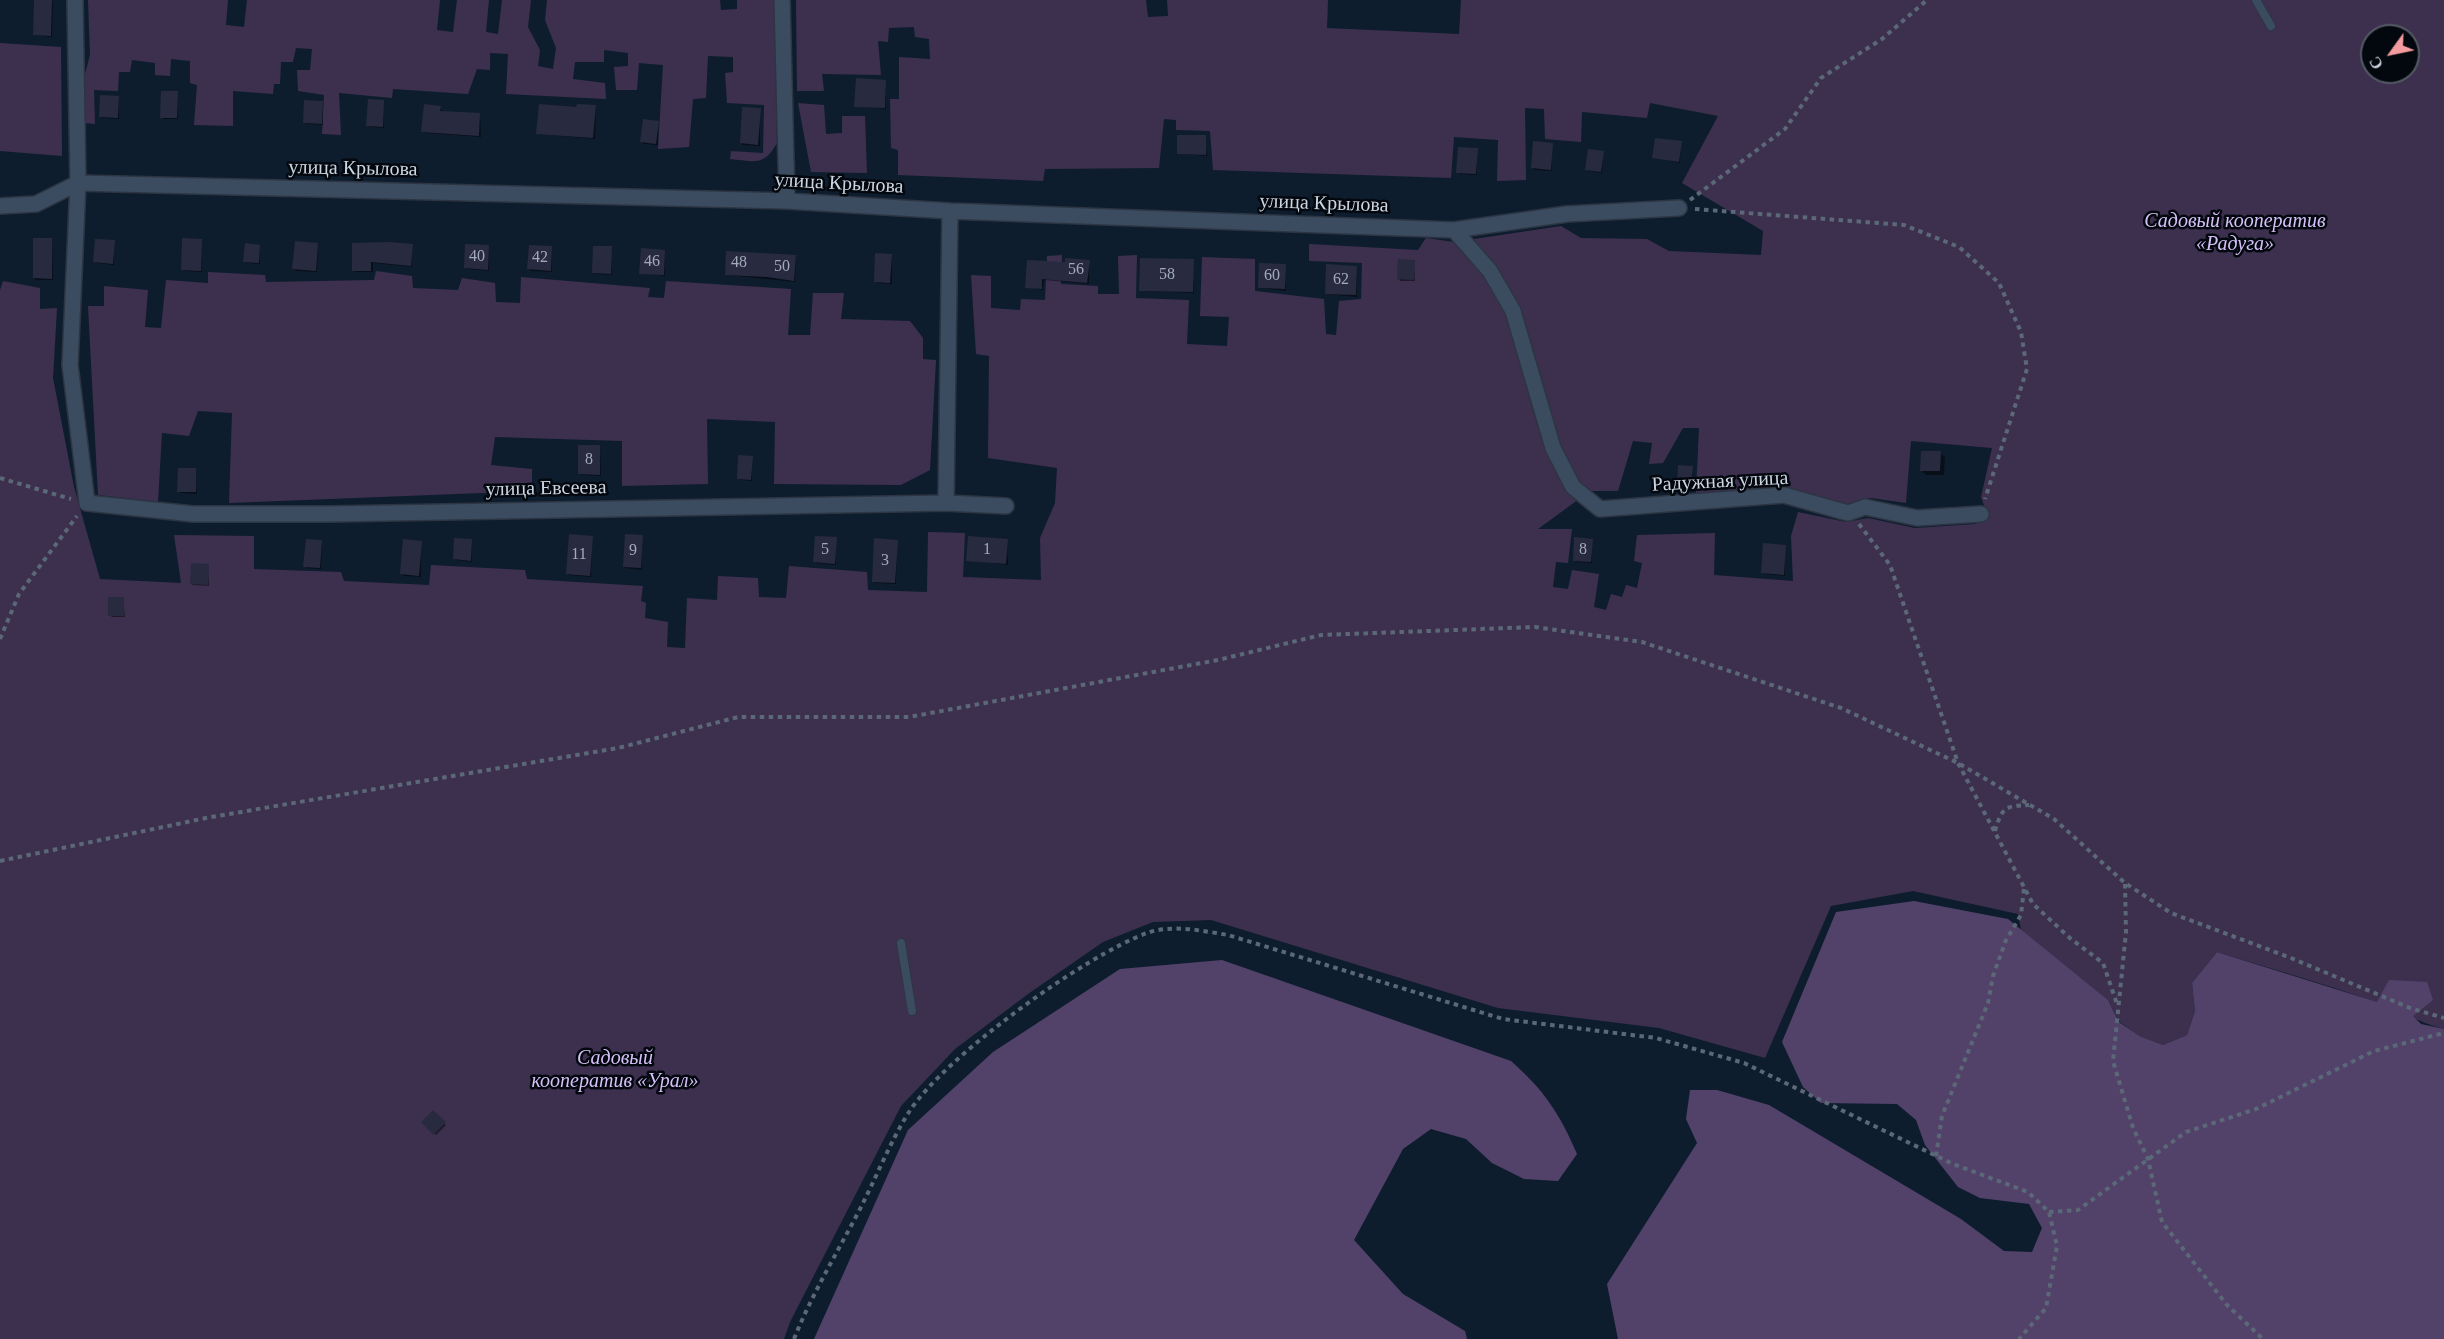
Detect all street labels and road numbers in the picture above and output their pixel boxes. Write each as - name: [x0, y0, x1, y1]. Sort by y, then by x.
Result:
- street label: улица Крылова: [288, 156, 418, 182]
- street label: улица Крылова: [774, 169, 904, 199]
- street label: улица Крылова: [1259, 190, 1389, 218]
- street label: Радужная улица: [1651, 466, 1789, 498]
- street label: улица Евсеева: [485, 476, 607, 502]

